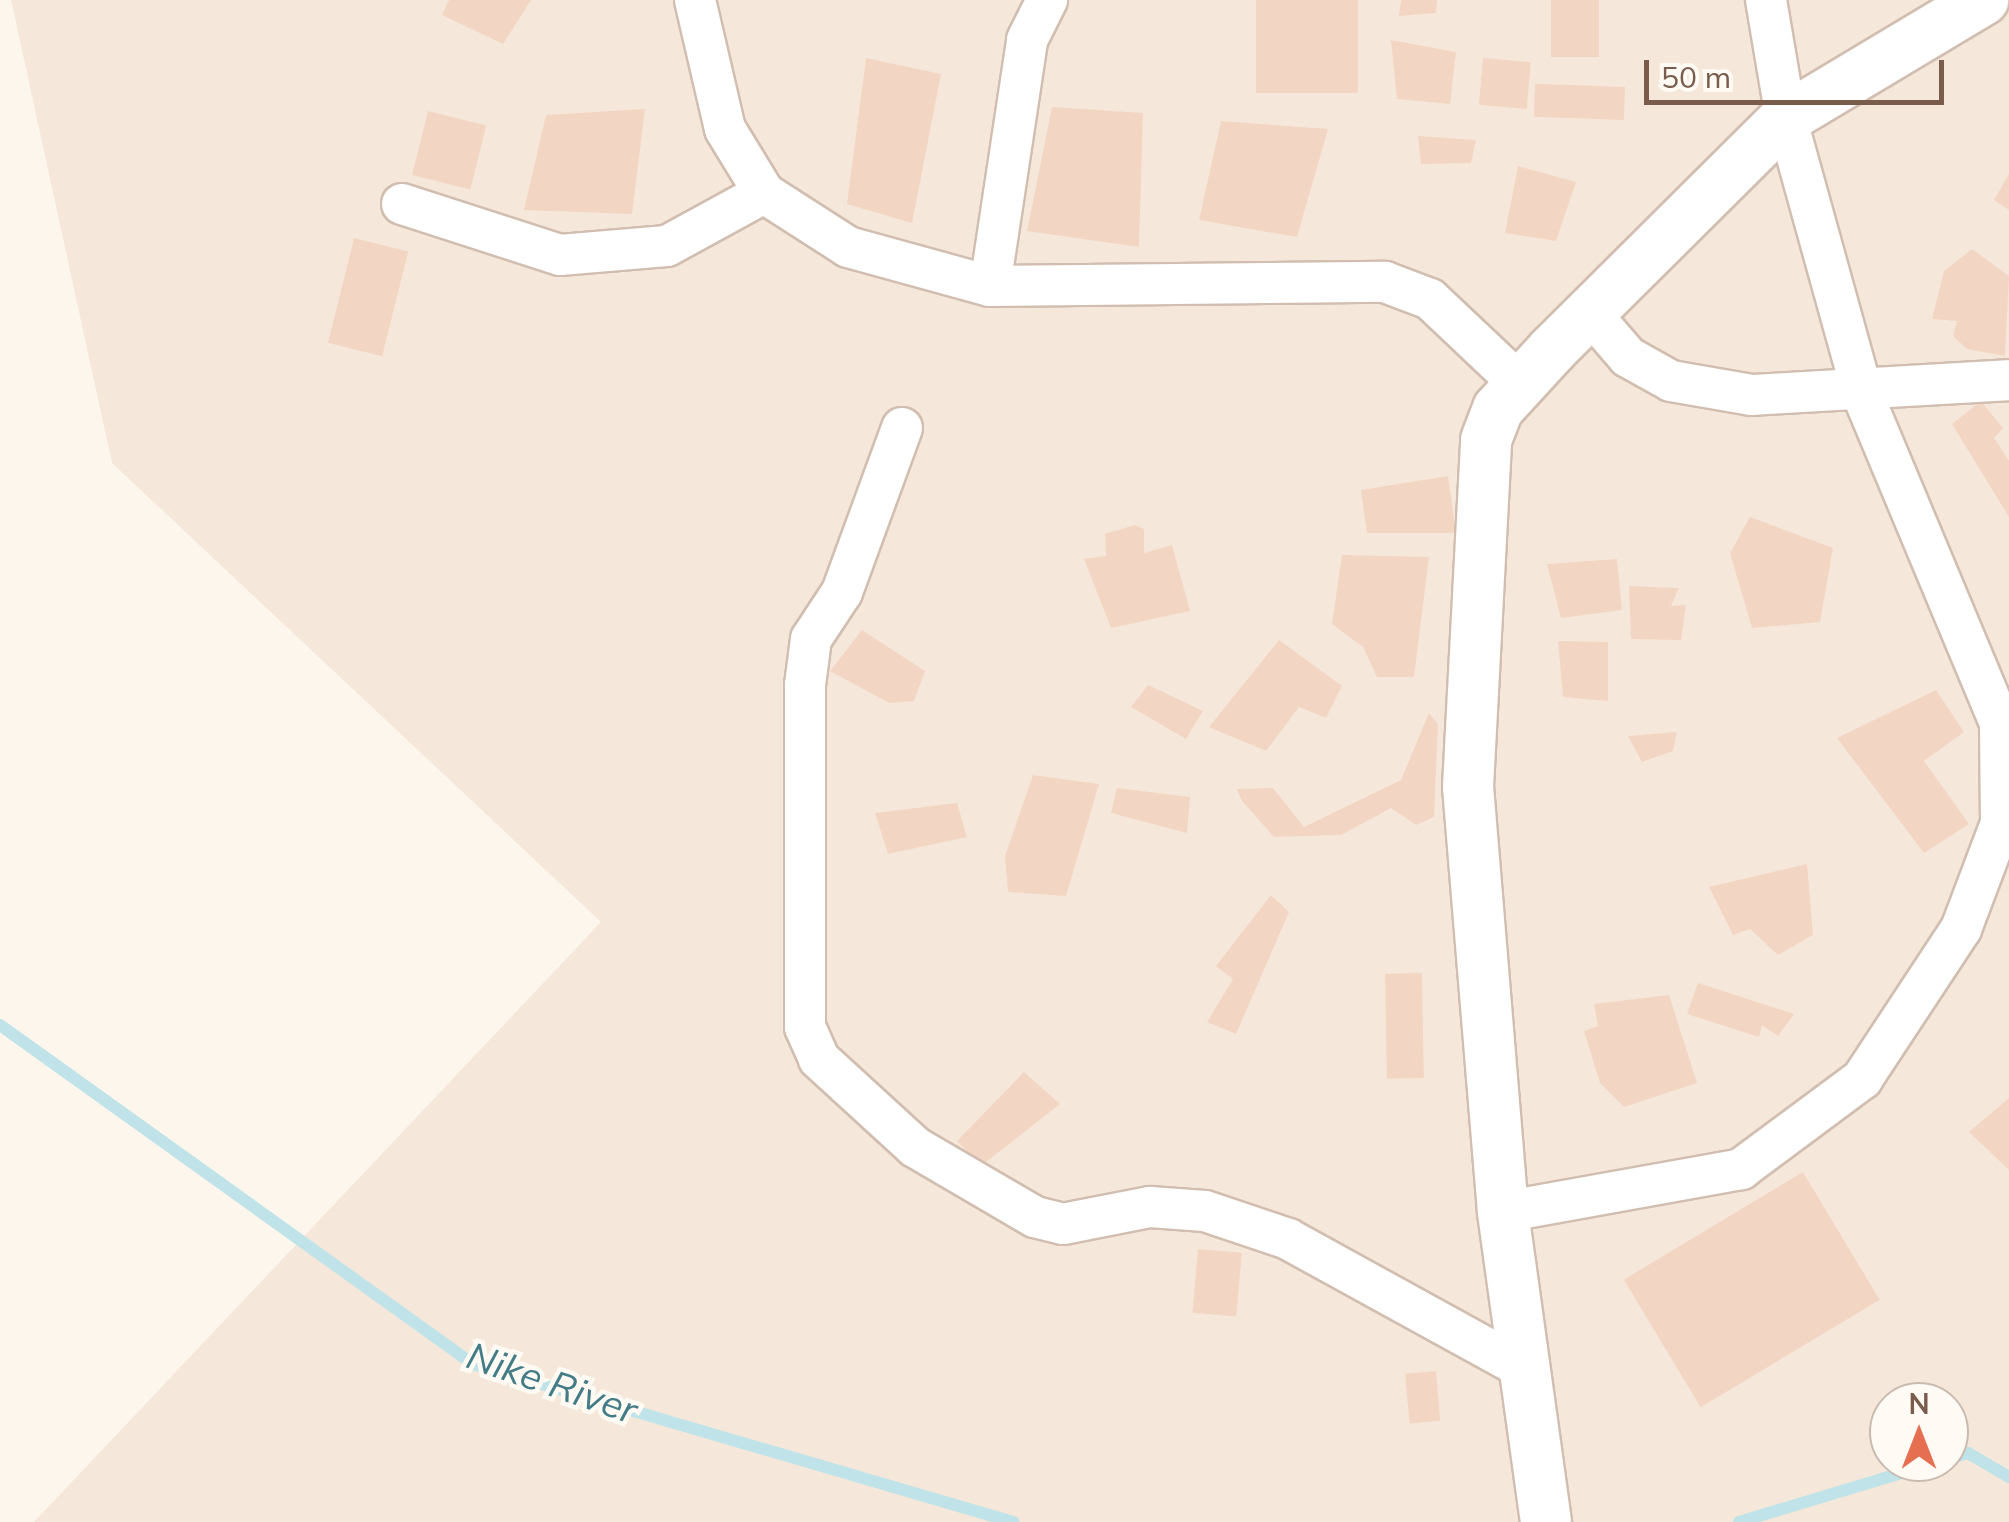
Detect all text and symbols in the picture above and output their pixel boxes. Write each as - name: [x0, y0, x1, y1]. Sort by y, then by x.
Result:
- scale bar: [1649, 40, 1949, 102]
- text: 50 m: [1661, 58, 1731, 96]
- water label: Nike River: [461, 1333, 643, 1433]
- north arrow: [1869, 1382, 1969, 1482]
- text: N: [1908, 1386, 1930, 1421]

